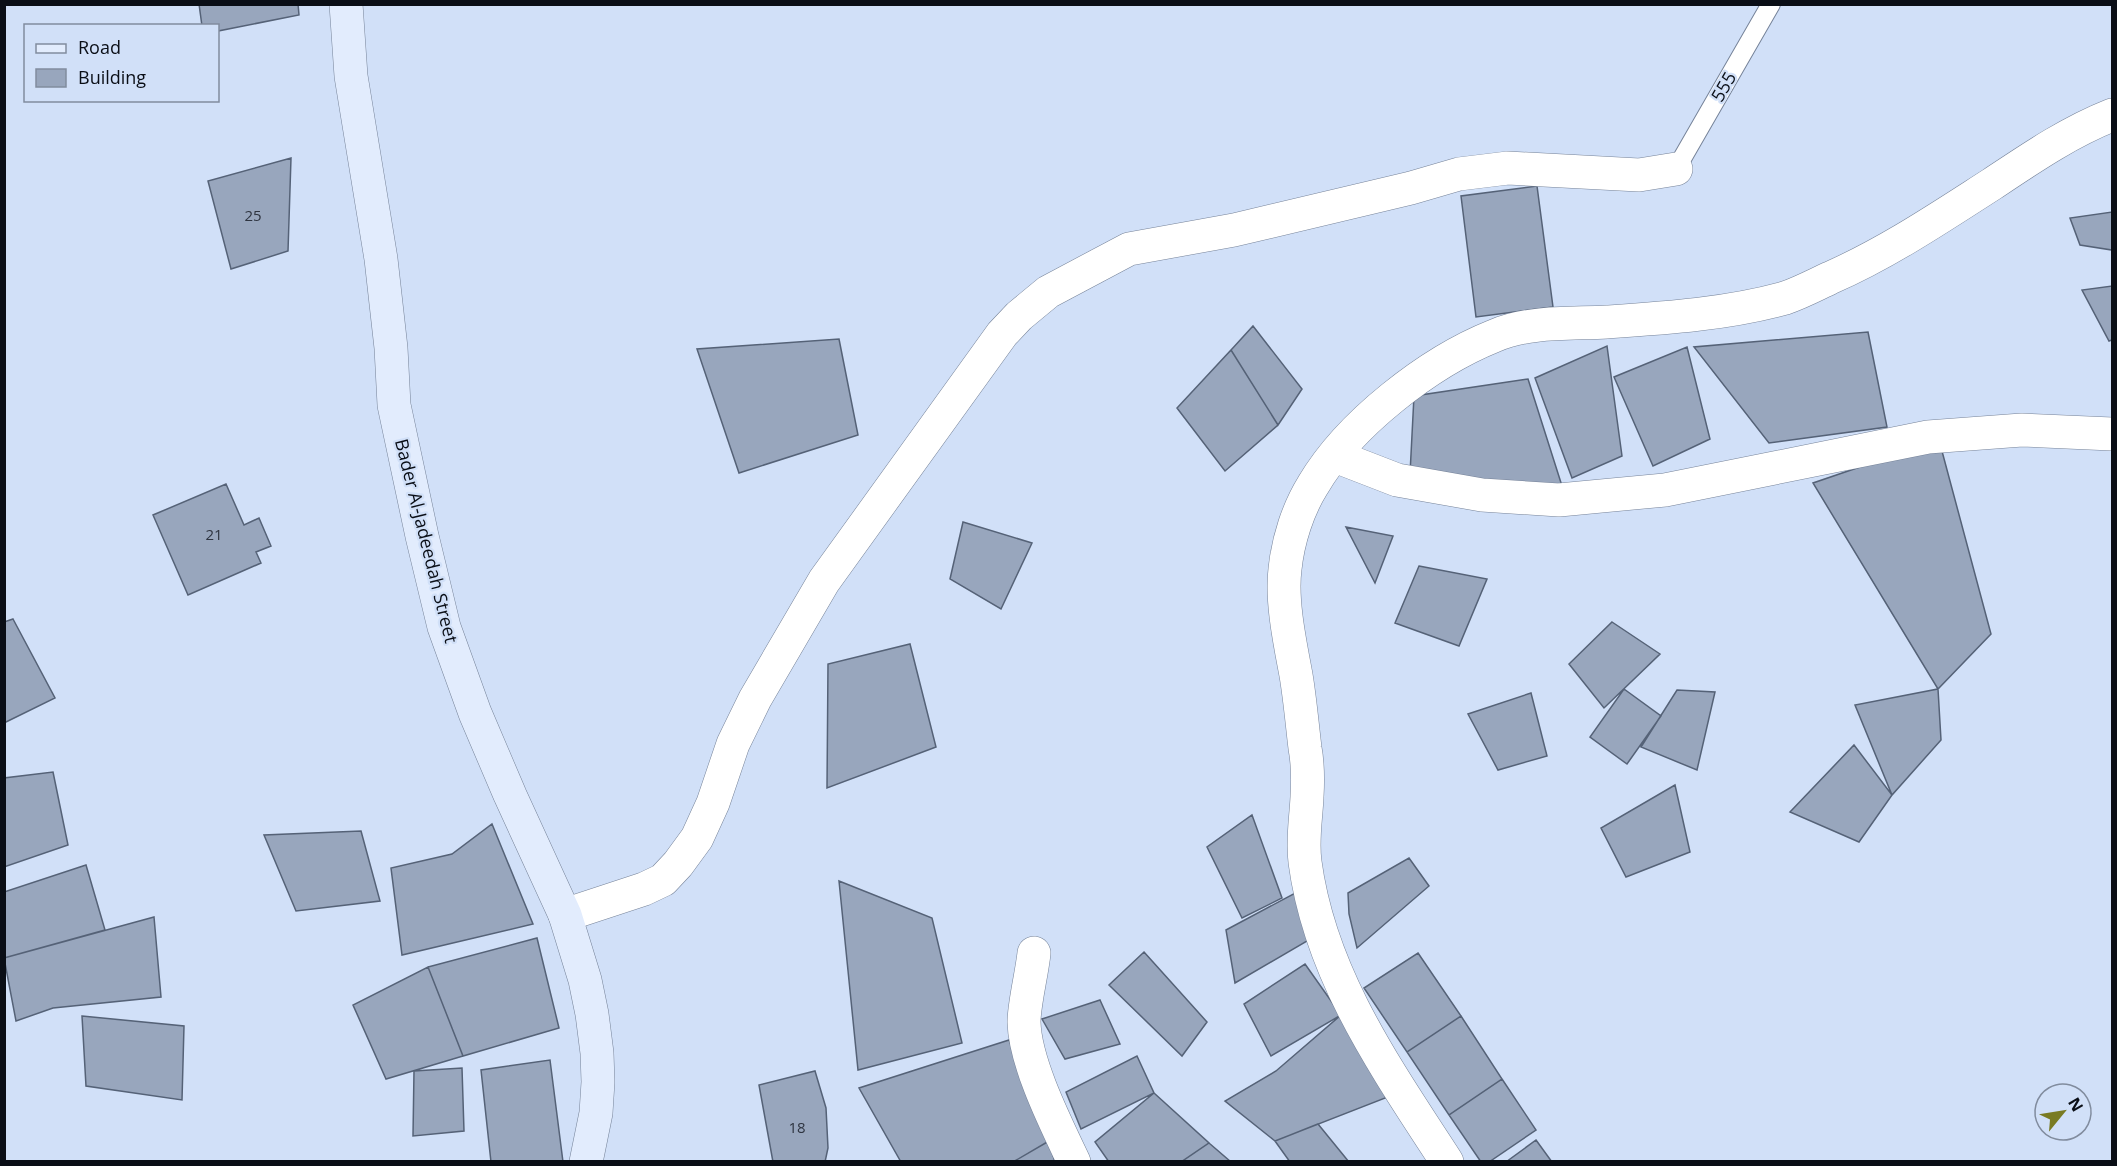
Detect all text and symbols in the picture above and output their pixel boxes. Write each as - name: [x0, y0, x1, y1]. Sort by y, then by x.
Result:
- legend: [24, 24, 219, 102]
- text: Road: [78, 35, 121, 59]
- text: Building: [78, 65, 146, 89]
- street label: 555: [1705, 67, 1741, 106]
- house number: 25: [244, 205, 262, 225]
- street label: Bader Al-Jadeedah Street: [390, 436, 464, 645]
- house number: 21: [205, 524, 223, 544]
- north arrow: [2033, 1082, 2093, 1142]
- text: N: [2063, 1093, 2089, 1116]
- house number: 18: [788, 1117, 806, 1137]

